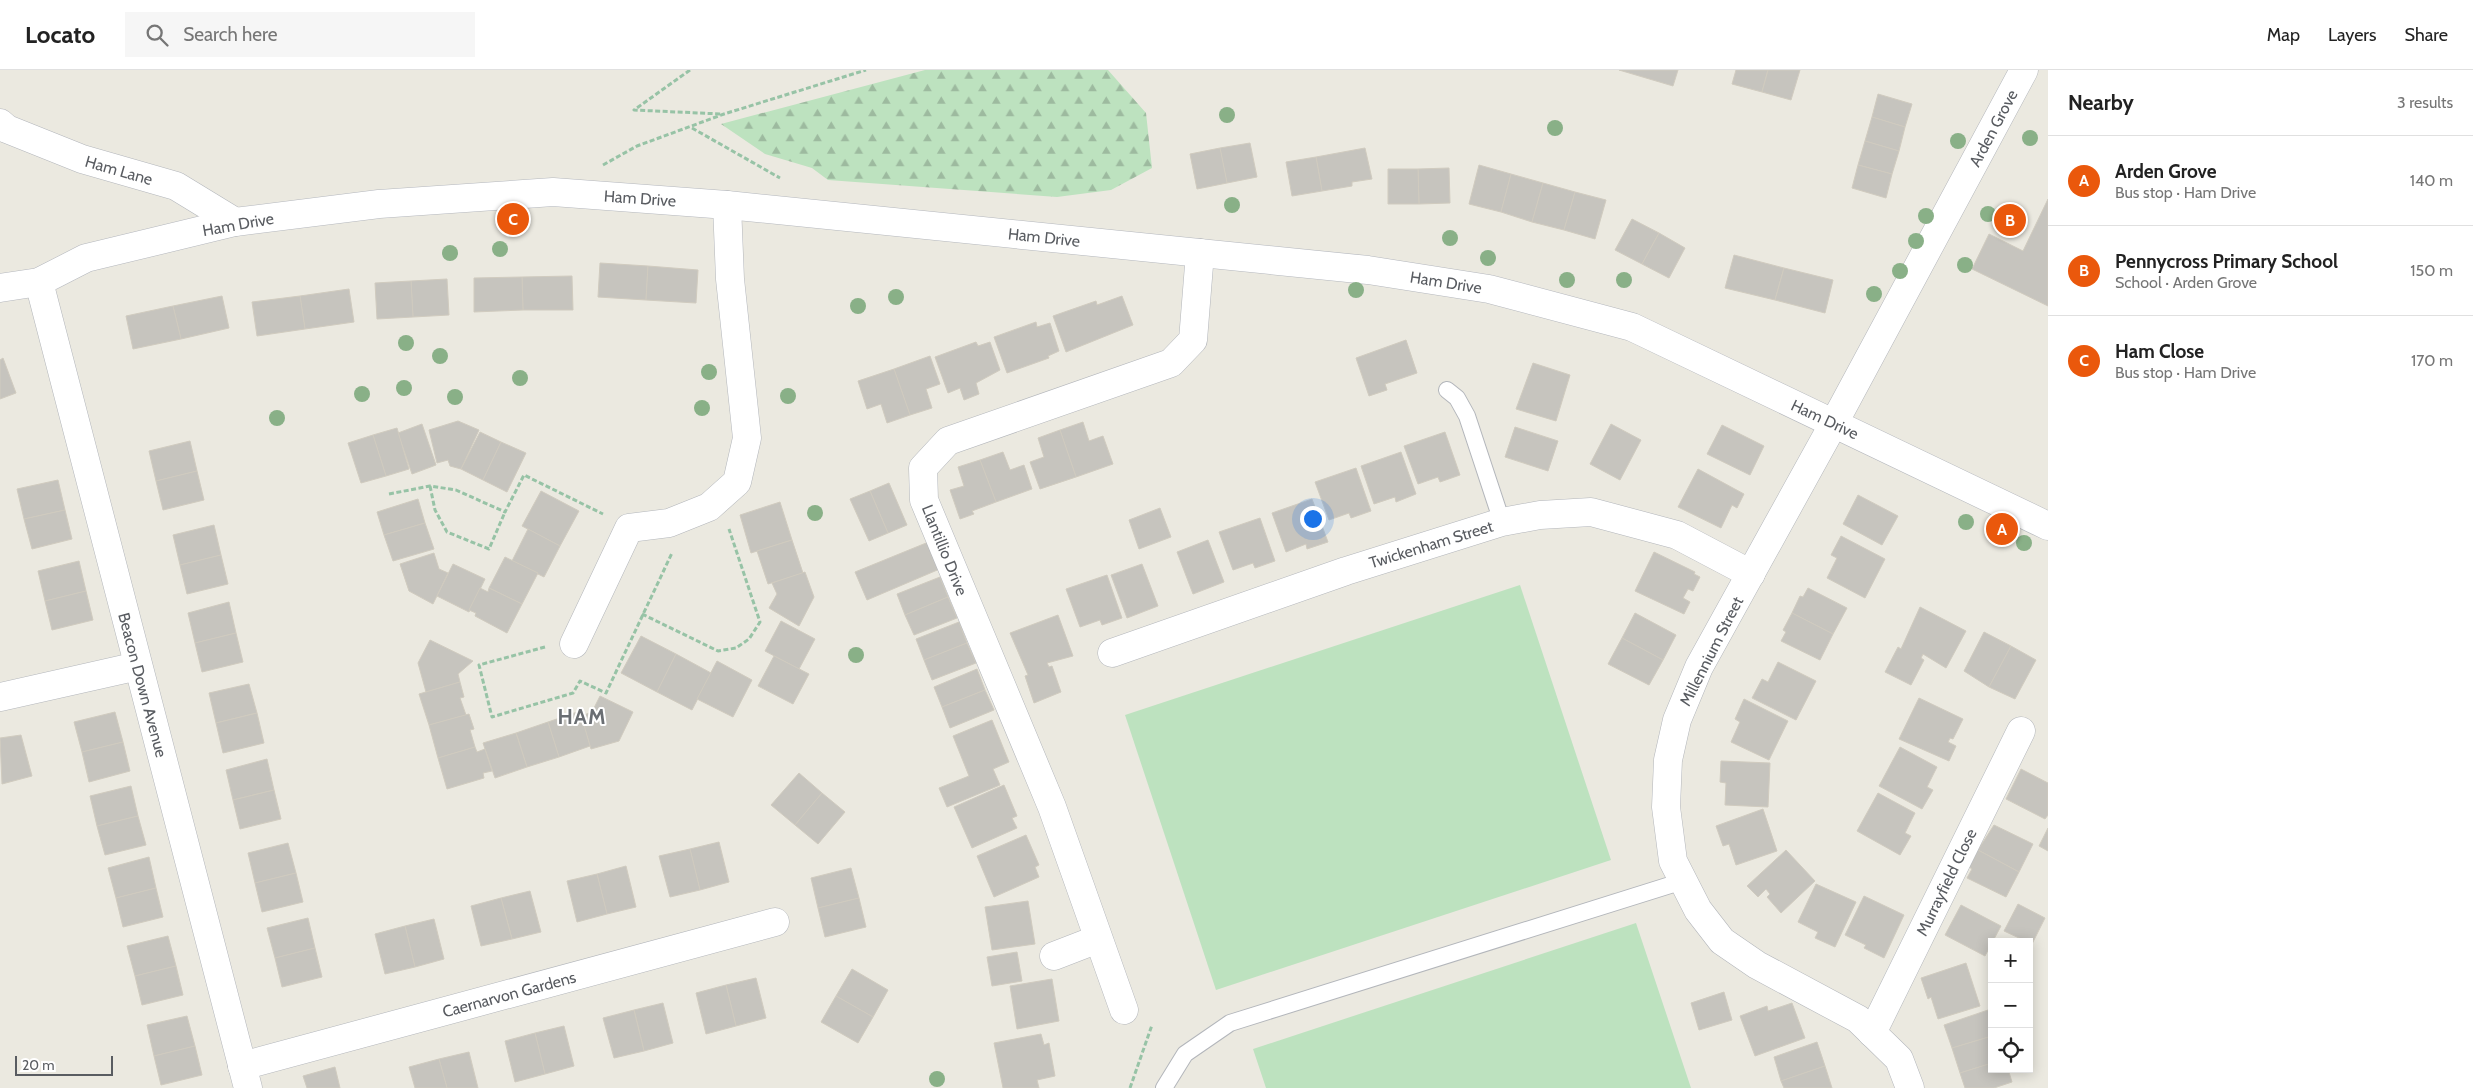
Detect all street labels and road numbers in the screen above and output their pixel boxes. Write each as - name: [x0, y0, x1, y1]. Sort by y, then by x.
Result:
- street label: Arden Grove: [1965, 87, 2022, 170]
- street label: Ham Lane: [83, 152, 155, 189]
- street label: Ham Drive: [603, 186, 677, 210]
- street label: Ham Drive: [201, 209, 275, 240]
- street label: Ham Drive: [1007, 224, 1081, 251]
- street label: Ham Drive: [1409, 267, 1483, 298]
- street label: Ham Drive: [1788, 396, 1862, 443]
- street label: Llantillio Drive: [918, 502, 971, 598]
- street label: Twickenham Street: [1367, 516, 1496, 572]
- street label: Millennium Street: [1676, 593, 1747, 709]
- street label: Beacon Down Avenue: [114, 611, 171, 760]
- street label: Murrayfield Close: [1912, 826, 1981, 939]
- street label: Caernarvon Gardens: [440, 967, 578, 1021]

